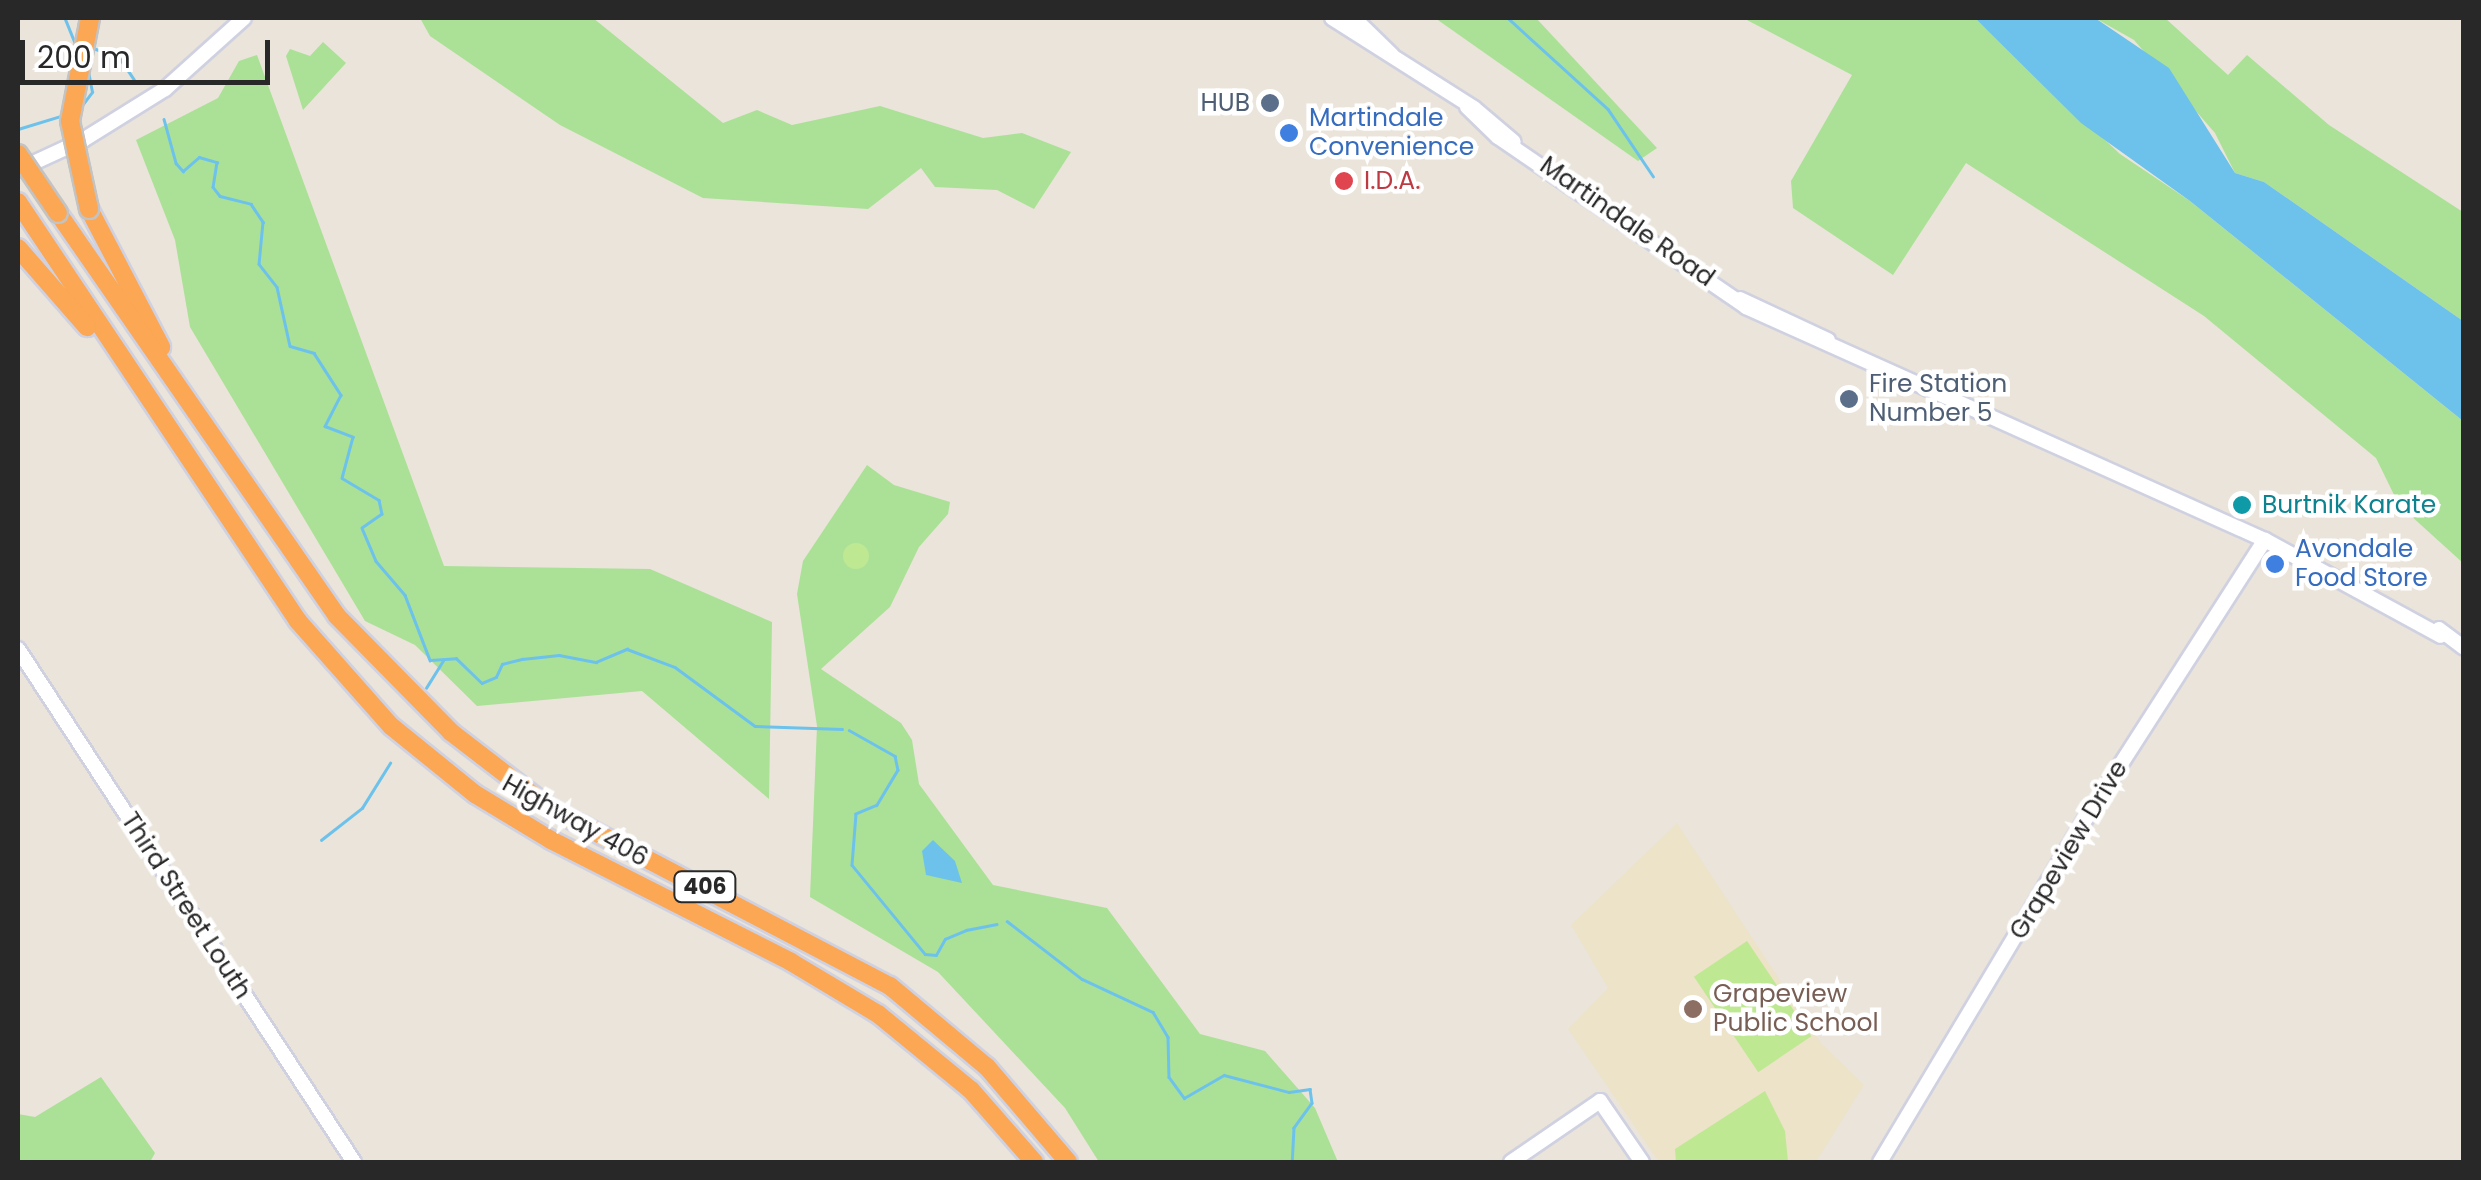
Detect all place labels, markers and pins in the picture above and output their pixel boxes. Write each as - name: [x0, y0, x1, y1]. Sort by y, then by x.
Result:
- place label: HUB: [1201, 88, 1250, 118]
- marker: HUB: [1259, 92, 1281, 114]
- place label: Martindale Convenience: [1309, 104, 1474, 163]
- marker: Martindale Convenience: [1278, 122, 1300, 144]
- place label: I.D.A.: [1364, 166, 1420, 196]
- marker: I.D.A.: [1333, 170, 1355, 192]
- place label: Fire Station Number 5: [1869, 370, 2007, 429]
- marker: Fire Station Number 5: [1838, 388, 1860, 410]
- place label: Burtnik Karate: [2262, 490, 2436, 520]
- marker: Burtnik Karate: [2231, 494, 2253, 516]
- place label: Avondale Food Store: [2295, 535, 2428, 594]
- marker: Avondale Food Store: [2264, 553, 2286, 575]
- place label: Grapeview Public School: [1713, 980, 1879, 1039]
- marker: Grapeview Public School: [1682, 998, 1704, 1020]

